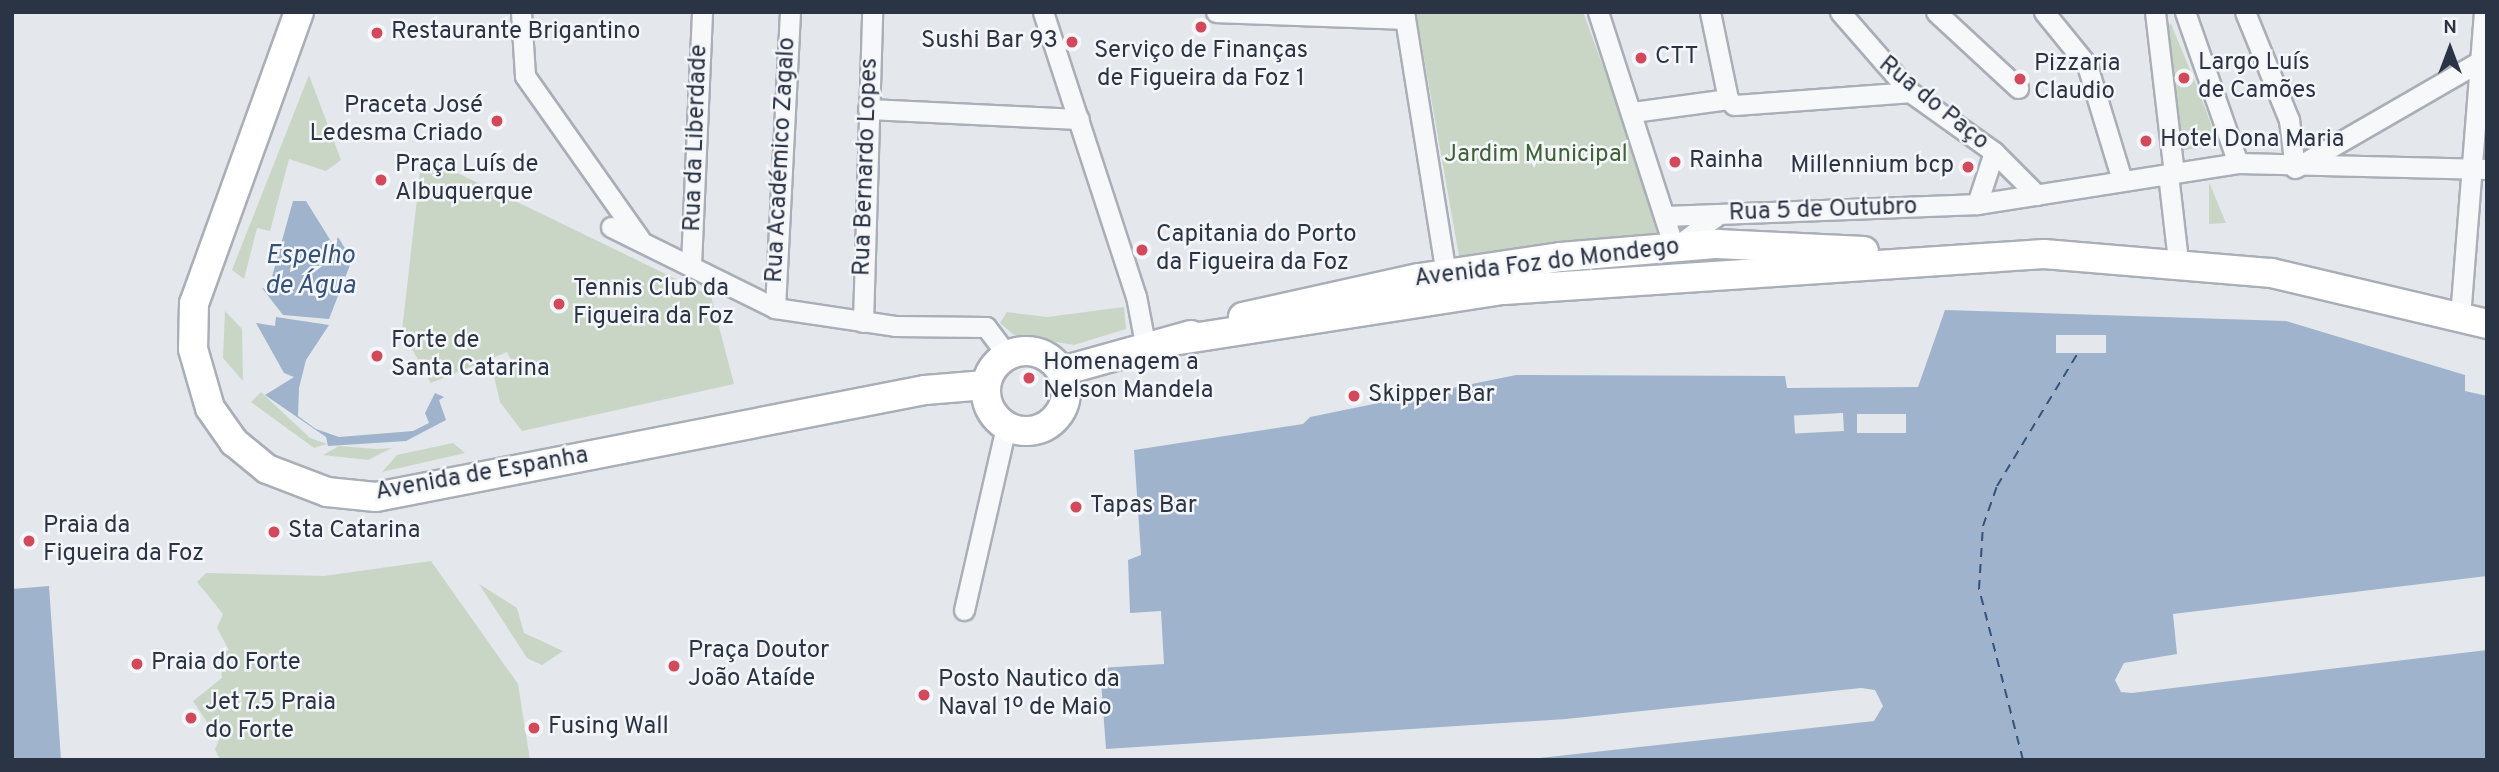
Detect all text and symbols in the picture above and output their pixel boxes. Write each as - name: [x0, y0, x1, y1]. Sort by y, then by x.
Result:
- north arrow: [2415, 14, 2485, 84]
- text: N: [2443, 16, 2457, 40]
- place label: Restaurante Brigantino: [391, 19, 640, 47]
- marker: Serviço de Finanças de Figueira da Foz 1: [1193, 19, 1209, 35]
- marker: Restaurante Brigantino: [369, 25, 385, 41]
- place label: Sushi Bar 93: [921, 28, 1058, 56]
- marker: Sushi Bar 93: [1064, 34, 1080, 50]
- street label: Rua Académico Zagalo: [761, 36, 803, 284]
- place label: Serviço de Finanças de Figueira da Foz 1: [1094, 38, 1308, 94]
- street label: Rua da Liberdade: [679, 44, 715, 232]
- place label: CTT: [1655, 44, 1698, 72]
- marker: CTT: [1633, 50, 1649, 66]
- place label: Largo Luís de Camões: [2198, 50, 2316, 106]
- street label: Rua do Paço: [1872, 51, 1994, 157]
- place label: Pizzaria Claudio: [2034, 51, 2120, 107]
- street label: Rua Bernardo Lopes: [849, 57, 885, 277]
- marker: Largo Luís de Camões: [2176, 70, 2192, 86]
- marker: Pizzaria Claudio: [2012, 71, 2028, 87]
- place label: Praceta José Ledesma Criado: [309, 93, 483, 149]
- marker: Praceta José Ledesma Criado: [489, 113, 505, 129]
- place label: Hotel Dona Maria: [2160, 127, 2344, 155]
- marker: Hotel Dona Maria: [2138, 133, 2154, 149]
- park label: Jardim Municipal: [1444, 142, 1628, 170]
- place label: Rainha: [1689, 148, 1763, 176]
- place label: Praça Luís de Albuquerque: [395, 152, 538, 208]
- place label: Millennium bcp: [1790, 153, 1954, 181]
- marker: Rainha: [1667, 154, 1683, 170]
- marker: Millennium bcp: [1960, 159, 1976, 175]
- marker: Praça Luís de Albuquerque: [373, 172, 389, 188]
- street label: Rua 5 de Outubro: [1728, 193, 1918, 229]
- place label: Capitania do Porto da Figueira da Foz: [1156, 222, 1357, 278]
- street label: Avenida Foz do Mondego: [1413, 233, 1681, 295]
- water label: Espelho de Água: [264, 241, 356, 302]
- marker: Capitania do Porto da Figueira da Foz: [1134, 242, 1150, 258]
- place label: Tennis Club da Figueira da Foz: [573, 276, 734, 332]
- marker: Tennis Club da Figueira da Foz: [551, 296, 567, 312]
- place label: Forte de Santa Catarina: [391, 328, 550, 384]
- marker: Forte de Santa Catarina: [369, 348, 385, 364]
- place label: Homenagem a Nelson Mandela: [1043, 350, 1213, 406]
- marker: Homenagem a Nelson Mandela: [1021, 370, 1037, 386]
- place label: Skipper Bar: [1368, 382, 1495, 410]
- marker: Skipper Bar: [1346, 388, 1362, 404]
- street label: Avenida de Espanha: [373, 442, 591, 508]
- place label: Tapas Bar: [1090, 493, 1197, 521]
- marker: Tapas Bar: [1068, 499, 1084, 515]
- place label: Praia da Figueira da Foz: [43, 513, 204, 569]
- place label: Sta Catarina: [288, 518, 420, 546]
- marker: Sta Catarina: [266, 524, 282, 540]
- marker: Praia da Figueira da Foz: [21, 533, 37, 549]
- place label: Praça Doutor João Ataíde: [688, 638, 829, 694]
- place label: Praia do Forte: [151, 650, 301, 678]
- marker: Praia do Forte: [129, 656, 145, 672]
- marker: Praça Doutor João Ataíde: [666, 658, 682, 674]
- place label: Posto Nautico da Naval 1º de Maio: [938, 667, 1120, 723]
- marker: Posto Nautico da Naval 1º de Maio: [916, 687, 932, 703]
- place label: Jet 7.5 Praia do Forte: [205, 690, 337, 746]
- marker: Jet 7.5 Praia do Forte: [183, 710, 199, 726]
- place label: Fusing Wall: [548, 714, 669, 742]
- marker: Fusing Wall: [526, 720, 542, 736]

